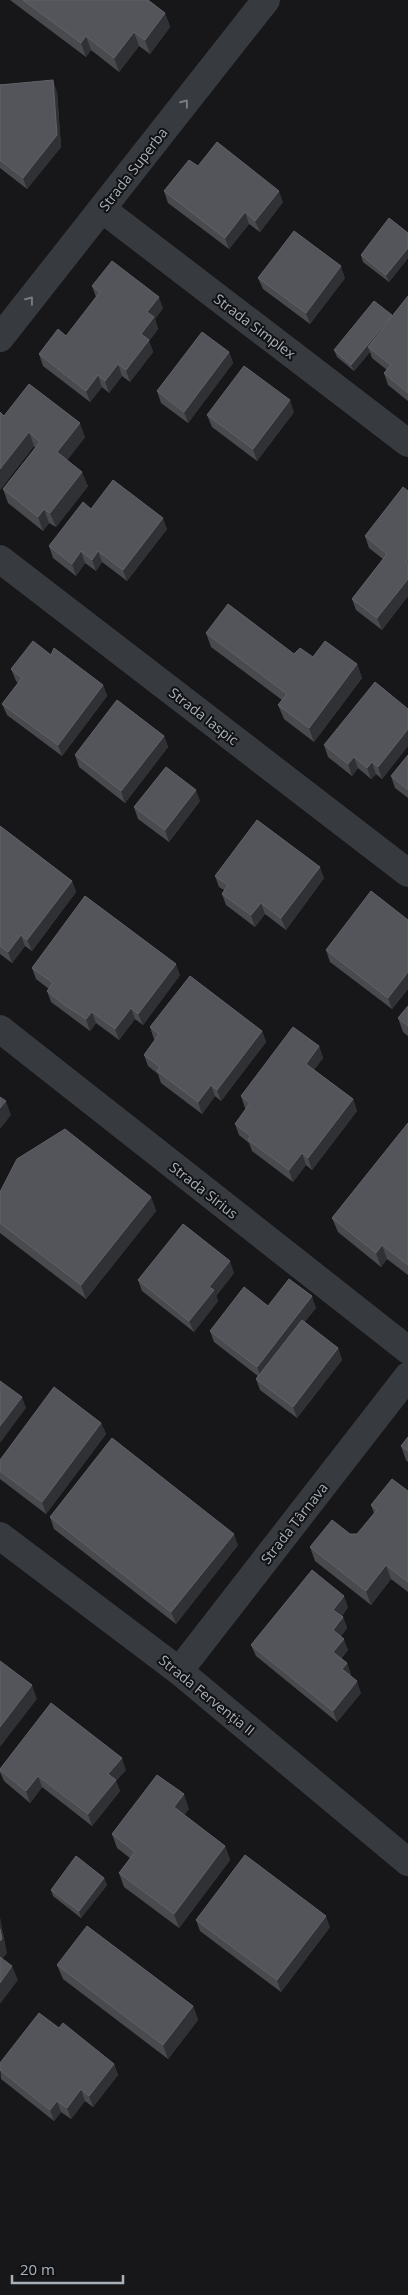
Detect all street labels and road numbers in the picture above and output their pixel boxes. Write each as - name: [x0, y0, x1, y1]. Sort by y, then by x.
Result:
- street label: Strada Superba: [94, 123, 172, 215]
- street label: Strada Simplex: [210, 289, 300, 363]
- street label: Strada Iaspic: [165, 683, 243, 749]
- street label: Strada Sirius: [166, 1157, 242, 1223]
- street label: Strada Târnava: [256, 1478, 332, 1568]
- street label: Strada Fervenția II: [155, 1650, 259, 1740]

